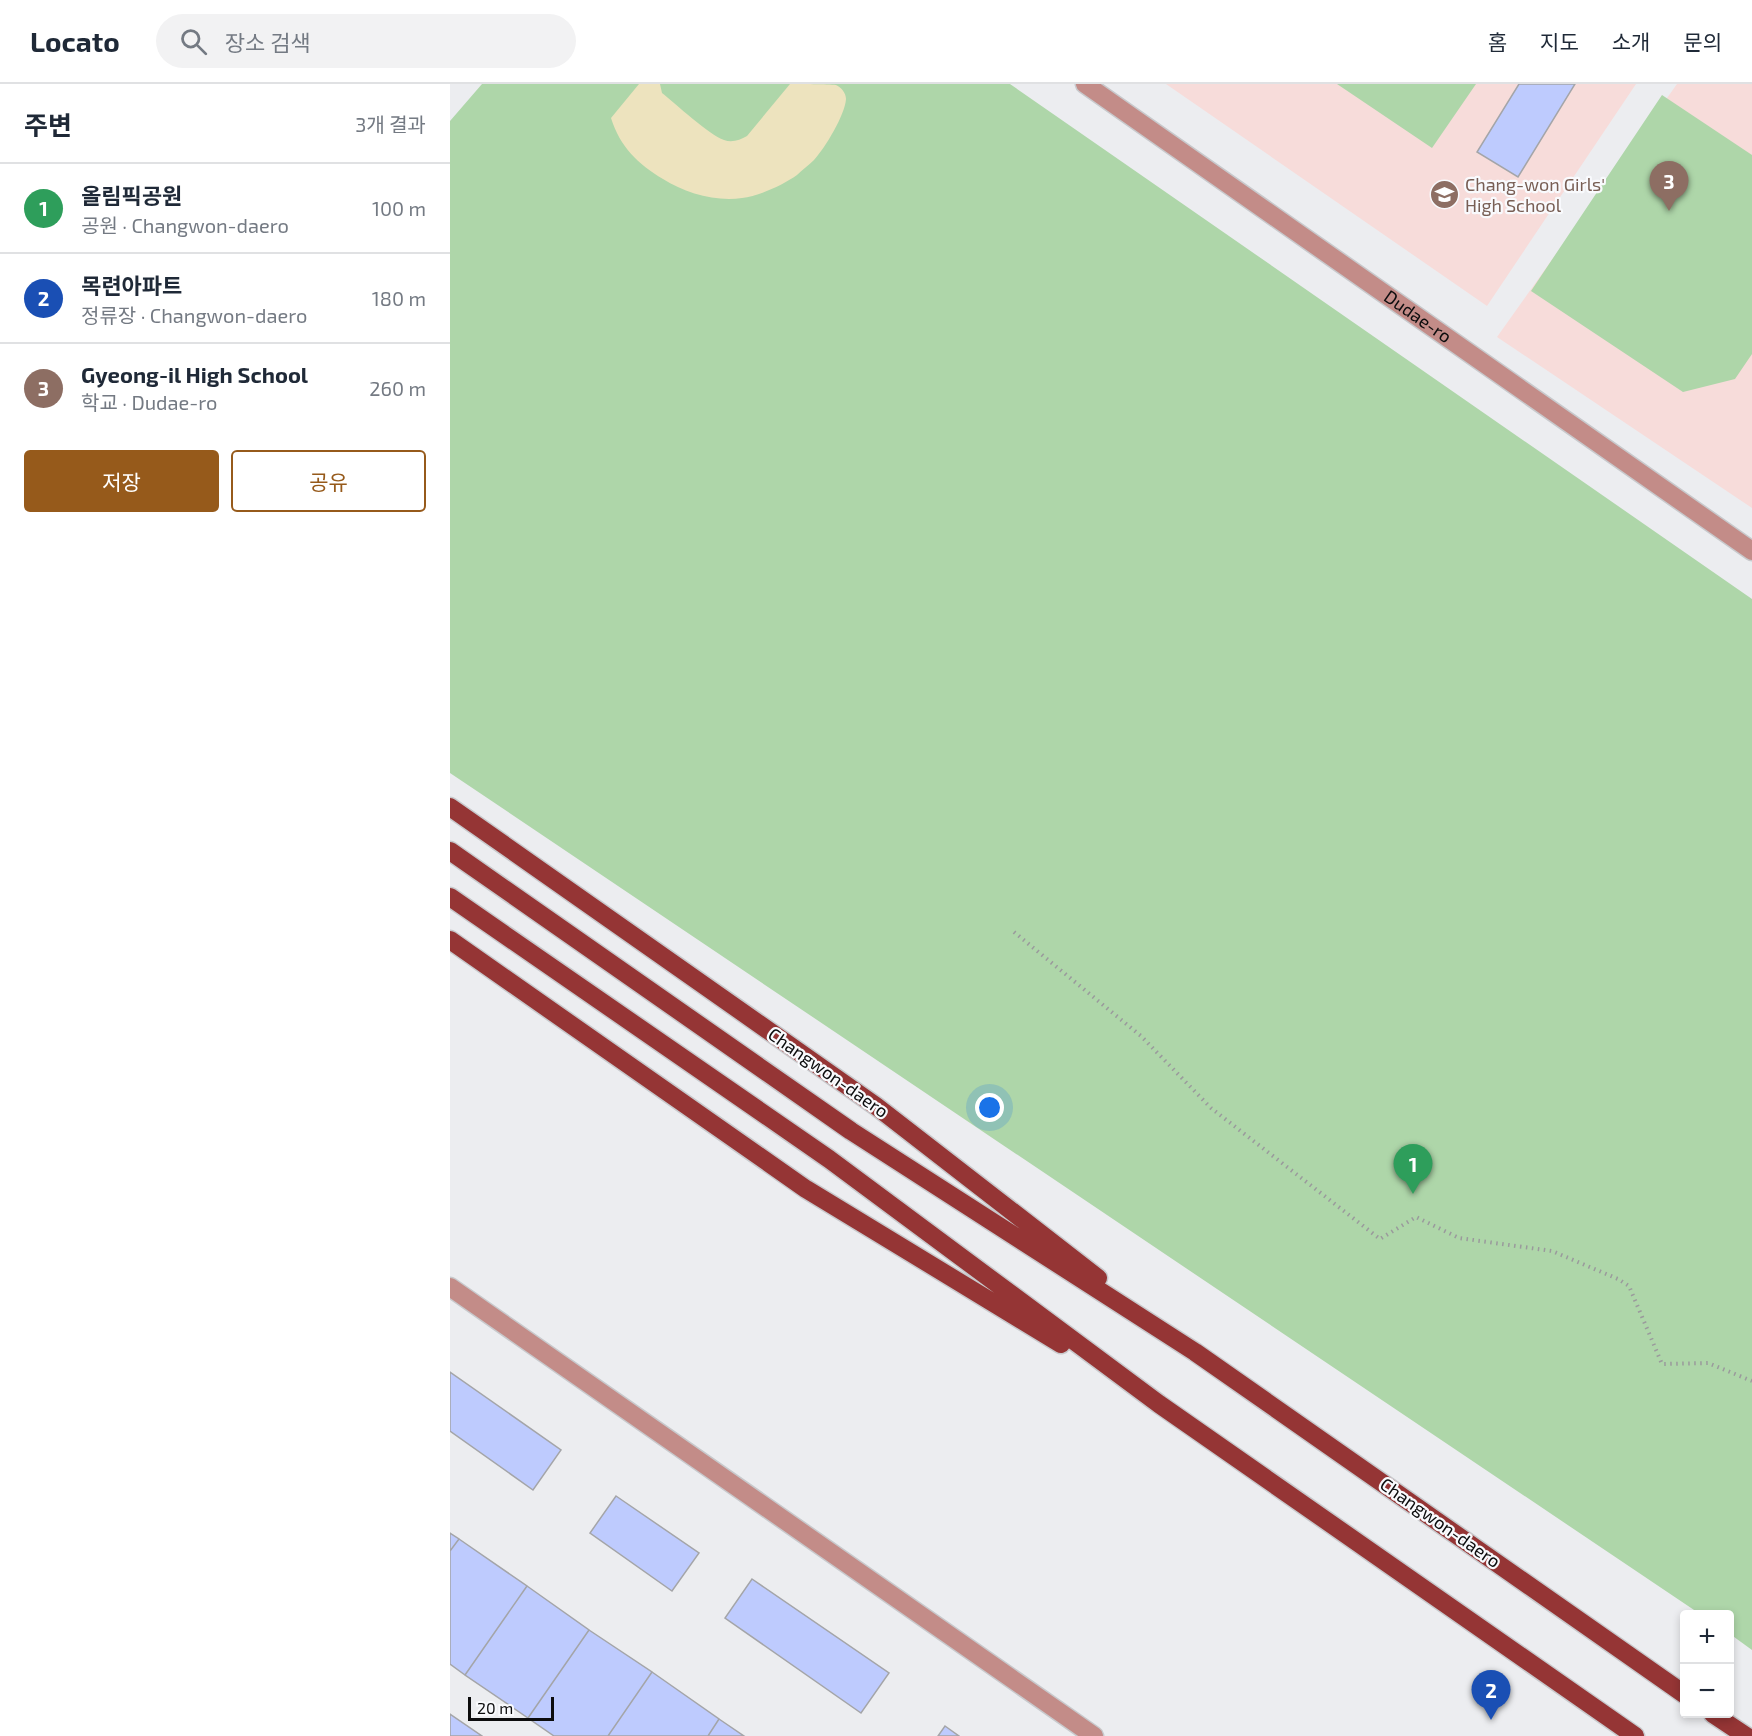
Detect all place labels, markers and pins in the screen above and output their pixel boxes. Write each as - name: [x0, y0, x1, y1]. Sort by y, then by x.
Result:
- pin: 3: [1650, 162, 1688, 211]
- place label: Chang-won Girls' High School: [1465, 173, 1605, 216]
- school or university icon: Chang-won Girls' High School: [1428, 179, 1460, 211]
- pin: 1: [1394, 1144, 1432, 1194]
- pin: 2: [1472, 1670, 1510, 1720]

